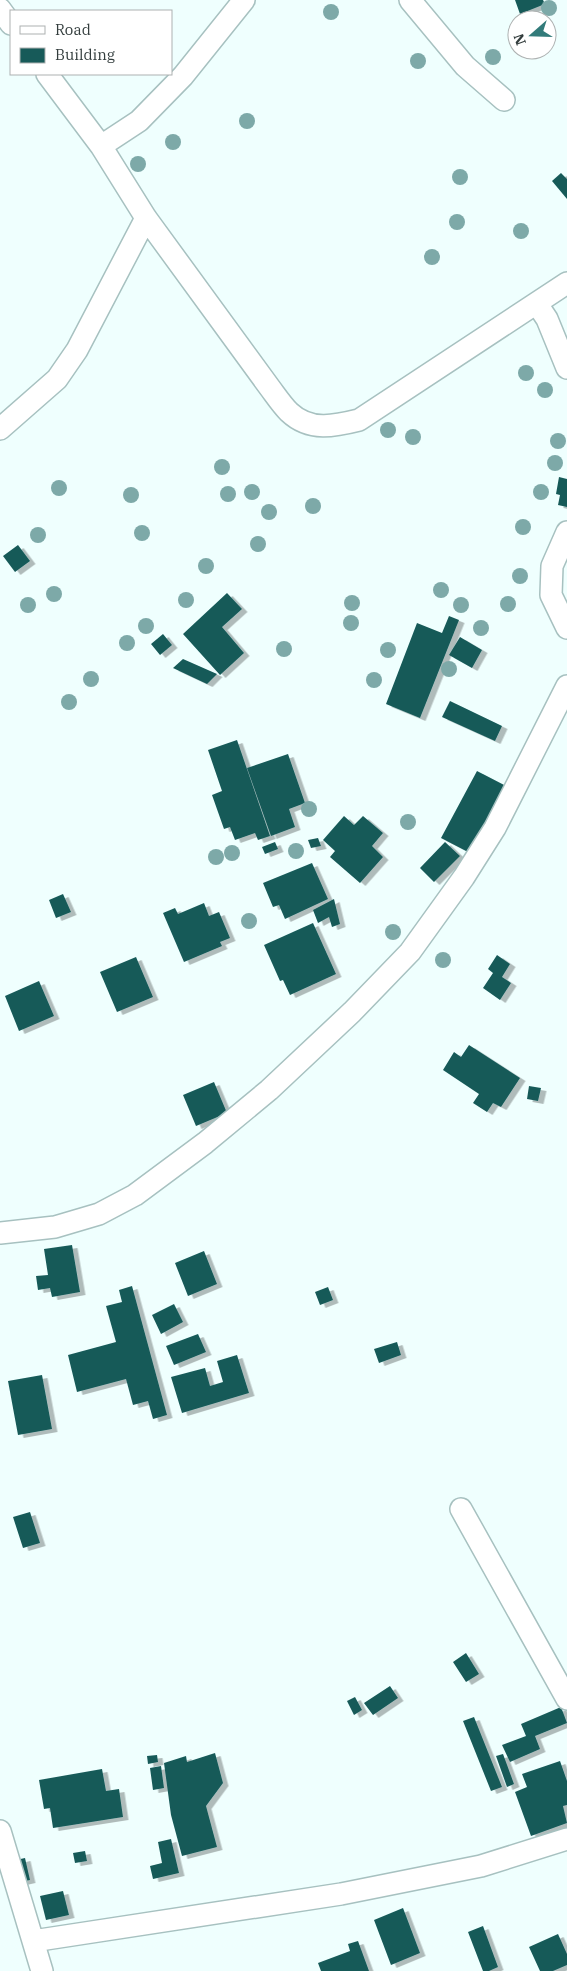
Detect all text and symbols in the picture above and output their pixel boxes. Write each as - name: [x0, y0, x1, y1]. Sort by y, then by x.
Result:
- legend: [10, 10, 172, 75]
- north arrow: [507, 10, 557, 60]
- text: Road: [55, 20, 91, 39]
- text: N: [509, 31, 530, 48]
- text: Building: [55, 45, 115, 64]

